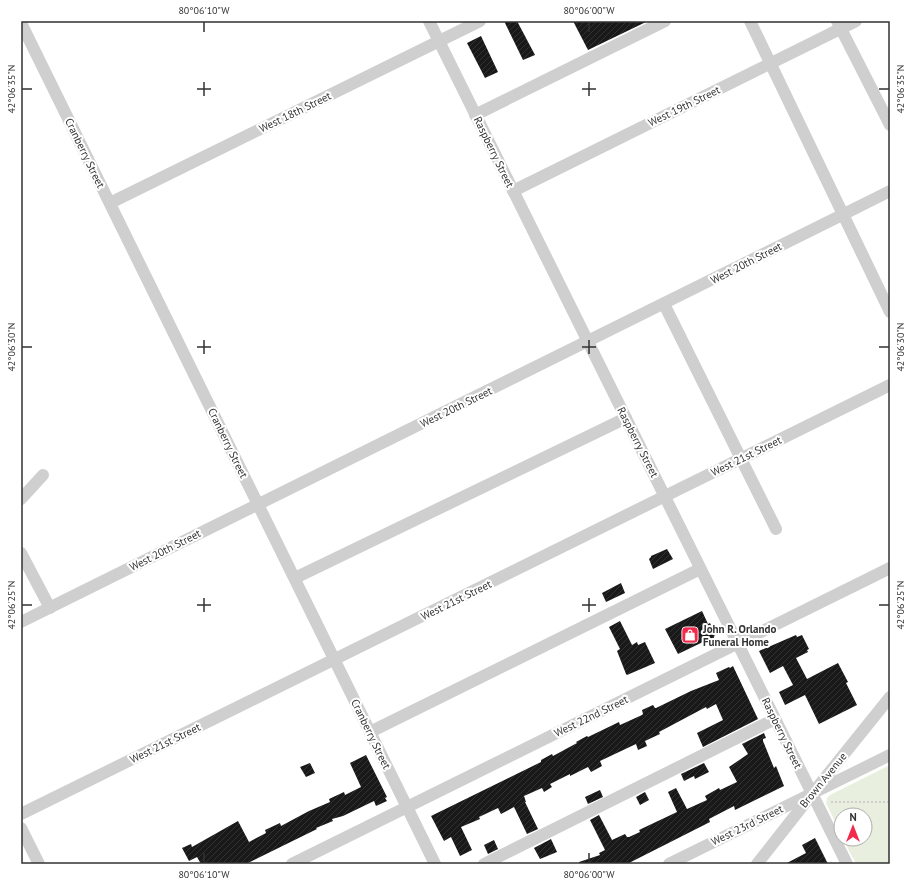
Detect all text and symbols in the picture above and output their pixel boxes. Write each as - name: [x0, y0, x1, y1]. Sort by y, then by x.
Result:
- text: 80°06'10"W: [178, 4, 230, 17]
- text: 80°06'00"W: [563, 4, 615, 17]
- text: 42°06'35"N: [5, 64, 18, 114]
- text: 42°06'35"N: [894, 64, 907, 114]
- street label: West 19th Street: [646, 82, 722, 129]
- street label: West 18th Street: [257, 88, 333, 135]
- street label: Raspberry Street: [471, 114, 517, 190]
- street label: Cranberry Street: [62, 116, 108, 190]
- street label: West 20th Street: [708, 239, 784, 287]
- text: 42°06'30"N: [5, 322, 18, 372]
- text: 42°06'30"N: [894, 322, 907, 372]
- street label: West 20th Street: [418, 383, 494, 430]
- street label: Raspberry Street: [614, 404, 662, 480]
- street label: Cranberry Street: [205, 406, 251, 480]
- street label: West 21st Street: [708, 433, 784, 479]
- street label: West 20th Street: [127, 526, 203, 574]
- street label: West 21st Street: [418, 577, 494, 623]
- text: 42°06'25"N: [5, 580, 18, 630]
- text: 42°06'25"N: [894, 580, 907, 630]
- place label: John R. Orlando Funeral Home: [702, 622, 776, 649]
- shop icon: John R. Orlando Funeral Home: [680, 625, 700, 645]
- street label: West 22nd Street: [552, 692, 630, 740]
- street label: Raspberry Street: [759, 695, 805, 771]
- street label: Cranberry Street: [348, 697, 394, 771]
- street label: West 21st Street: [127, 720, 203, 766]
- street label: Brown Avenue: [796, 749, 850, 810]
- street label: West 23rd Street: [709, 801, 785, 848]
- north arrow: [833, 807, 873, 847]
- text: N: [849, 810, 857, 824]
- text: 80°06'10"W: [178, 868, 230, 881]
- text: 80°06'00"W: [563, 868, 615, 881]

